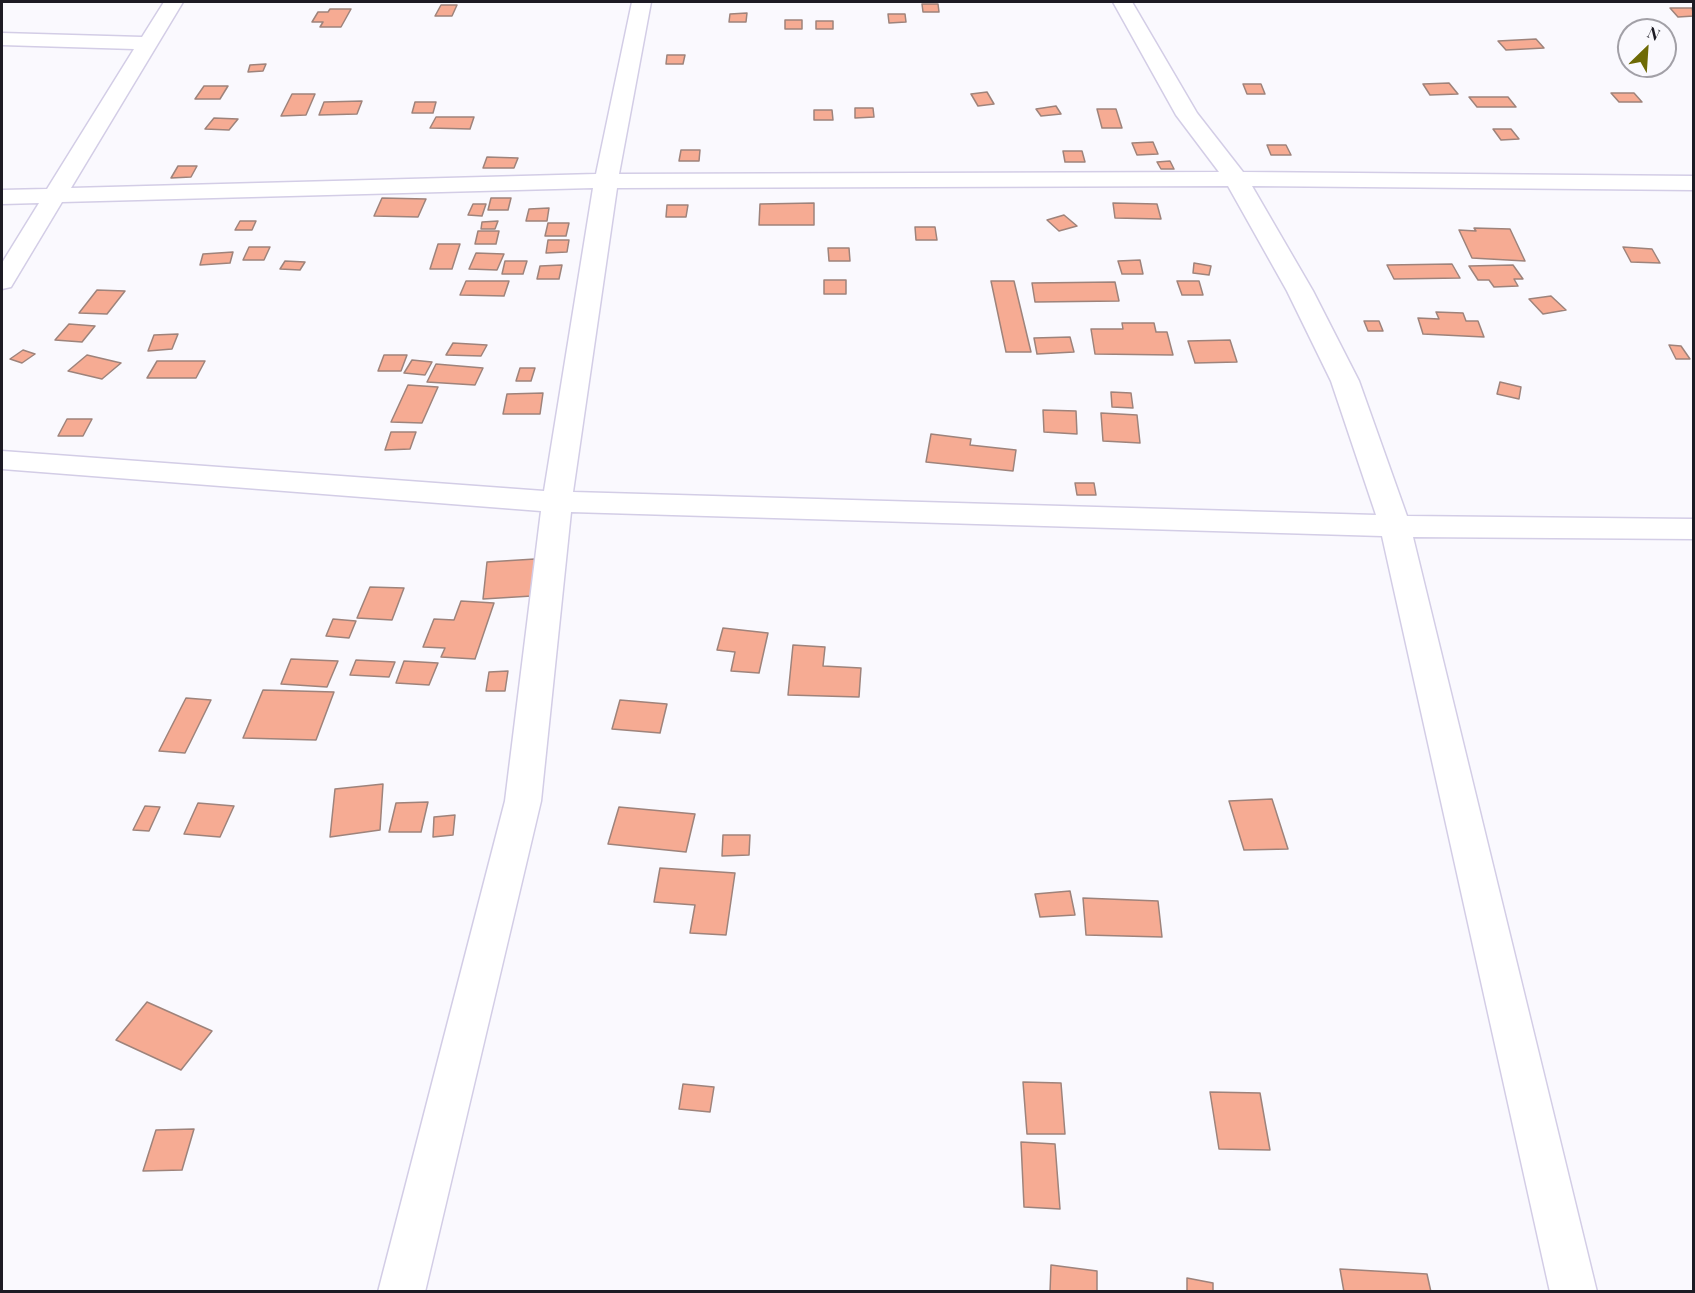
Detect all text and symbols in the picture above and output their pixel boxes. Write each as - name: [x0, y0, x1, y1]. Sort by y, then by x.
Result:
- north arrow: [1617, 18, 1677, 78]
- text: N: [1644, 21, 1664, 45]

